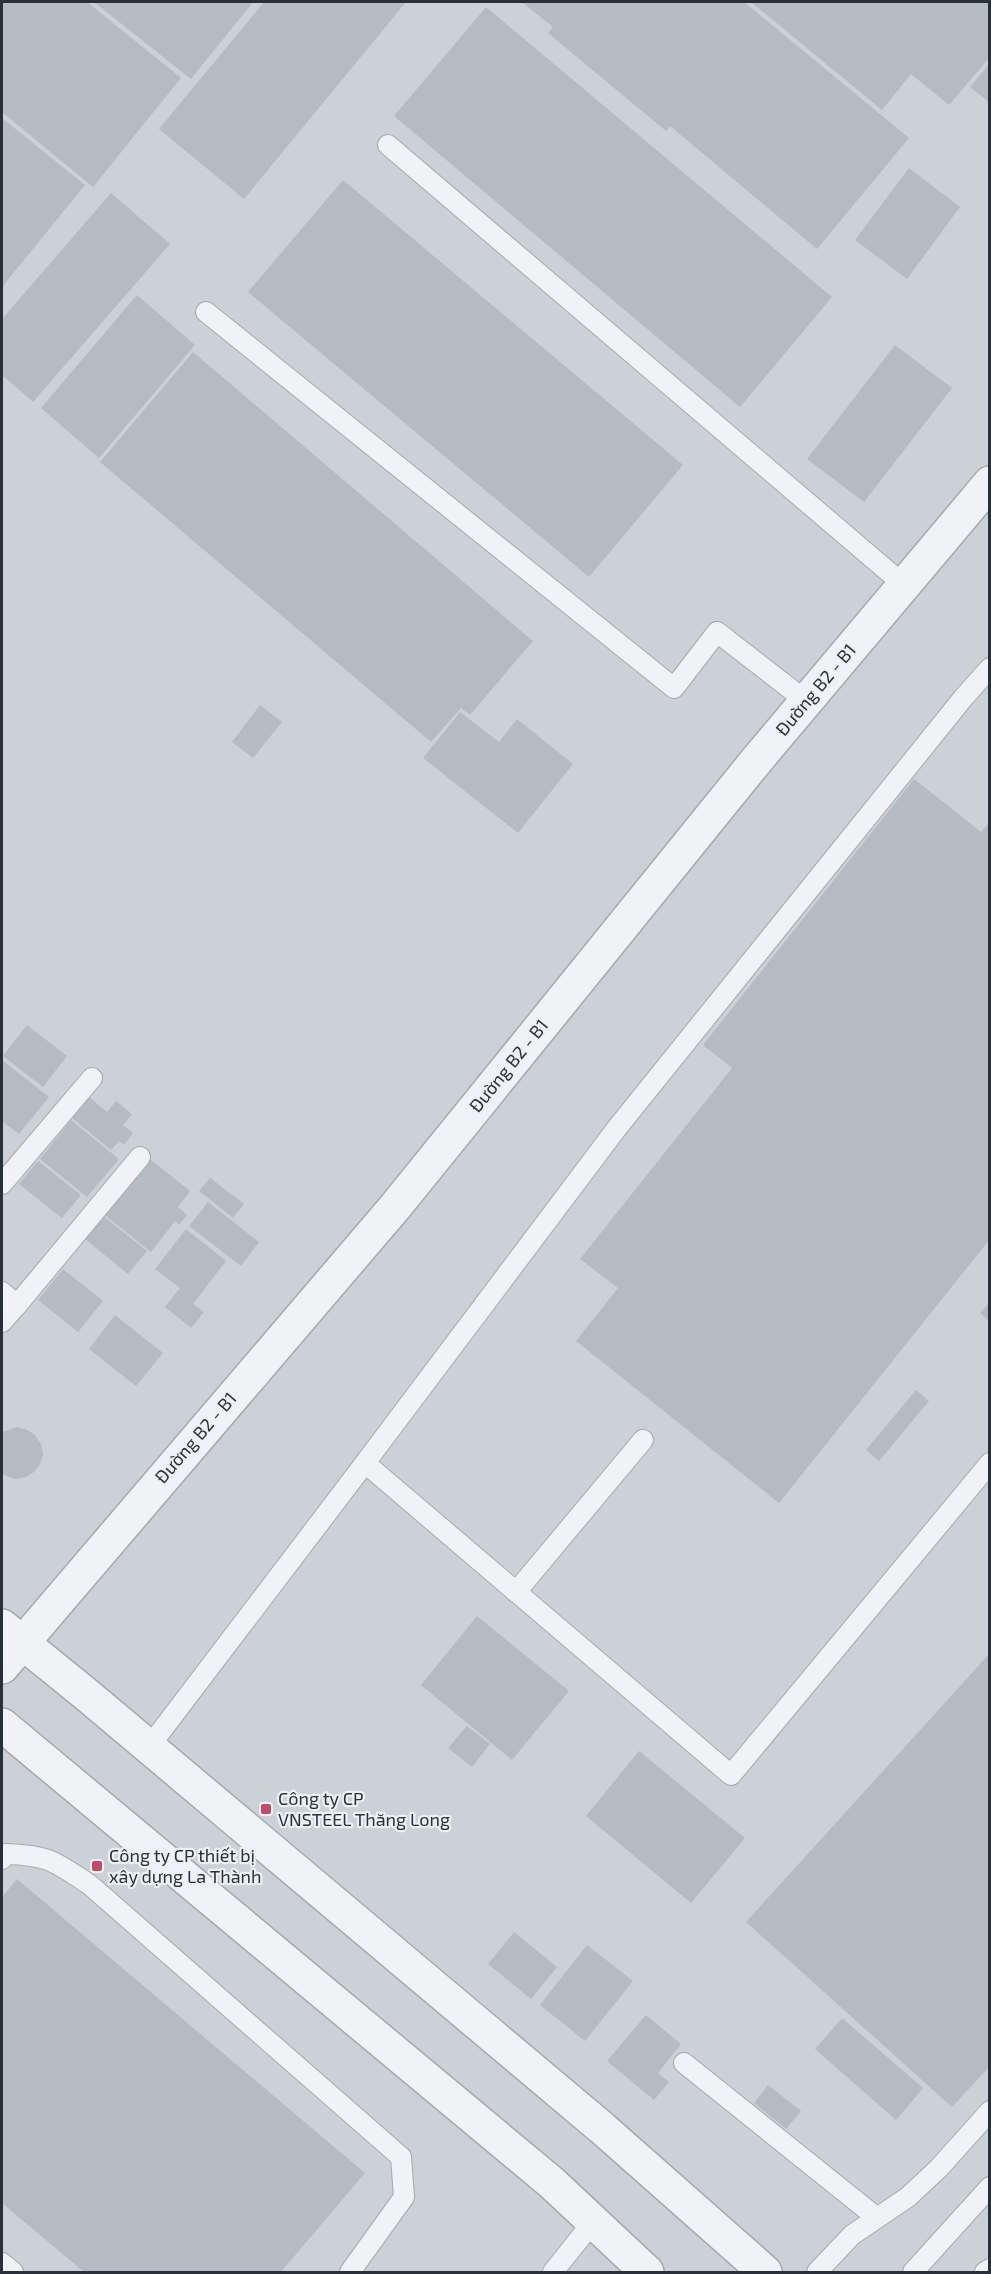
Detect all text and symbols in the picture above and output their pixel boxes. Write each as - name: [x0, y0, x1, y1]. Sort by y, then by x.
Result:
- street label: Đường B2 - B1: [770, 639, 860, 740]
- street label: Đường B2 - B1: [464, 1014, 552, 1116]
- street label: Đường B2 - B1: [150, 1387, 241, 1487]
- place label: Công ty CP VNSTEEL Thăng Long: [278, 1787, 450, 1830]
- marker: Công ty CP VNSTEEL Thăng Long: [259, 1802, 273, 1816]
- place label: Công ty CP thiết bị xây dựng La Thành: [109, 1844, 262, 1887]
- marker: Công ty CP thiết bị xây dựng La Thành: [90, 1859, 104, 1873]

